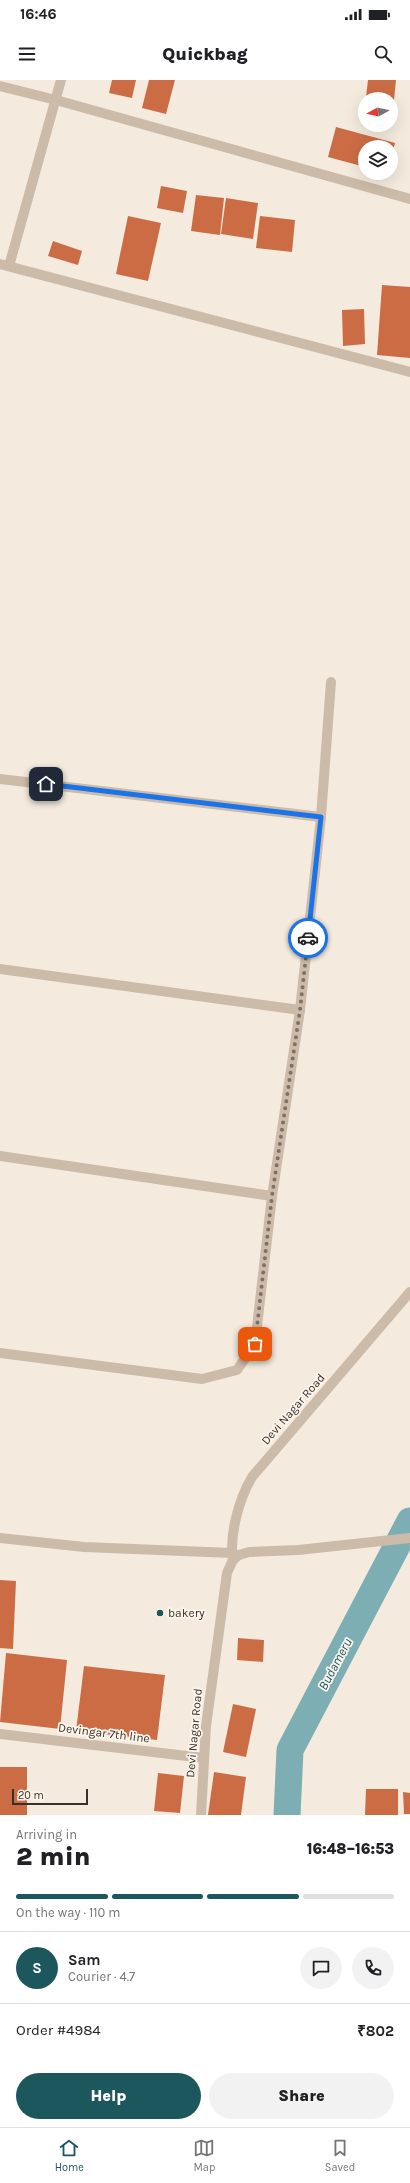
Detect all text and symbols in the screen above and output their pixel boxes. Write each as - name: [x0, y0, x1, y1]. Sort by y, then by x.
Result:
- text: 16:46: [20, 5, 57, 23]
- icon: menu: [16, 43, 38, 65]
- text: Quickbag: [162, 43, 248, 65]
- icon: search: [372, 43, 394, 65]
- north arrow: [358, 92, 398, 132]
- map controls: [358, 92, 398, 180]
- button: layers: [358, 140, 398, 180]
- pin: [29, 767, 63, 801]
- icon: home: [35, 773, 57, 795]
- courier: [288, 918, 328, 958]
- icon: car: [297, 927, 319, 949]
- pin: [238, 1327, 272, 1361]
- icon: bag: [244, 1333, 266, 1355]
- street label: Devi Nagar Road: [258, 1371, 328, 1447]
- place label: bakery: [168, 1606, 205, 1620]
- marker: bakery: [155, 1608, 165, 1618]
- water label: Budameru: [315, 1636, 355, 1692]
- street label: Devi Nagar Road: [183, 1688, 205, 1778]
- street label: Devingar 7th line: [57, 1720, 151, 1746]
- scale bar: [12, 1787, 88, 1806]
- text: 20 m: [18, 1789, 44, 1802]
- text: Arriving in: [16, 1827, 77, 1842]
- text: 16:48–16:53: [307, 1840, 394, 1858]
- text: 2 min: [16, 1841, 91, 1872]
- text: On the way · 110 m: [16, 1905, 121, 1920]
- button: chat: [300, 1947, 342, 1989]
- button: phone: [352, 1947, 394, 1989]
- text: Sam: [68, 1951, 101, 1969]
- text: S: [32, 1959, 42, 1977]
- text: Courier · 4.7: [68, 1969, 135, 1984]
- text: Order #4984: [16, 2021, 101, 2039]
- text: ₹802: [357, 2022, 394, 2040]
- button: Help: [16, 2073, 201, 2119]
- button: Share: [209, 2073, 394, 2119]
- tab: Home: [55, 2137, 84, 2174]
- tab: Map: [193, 2137, 215, 2174]
- tab: Saved: [325, 2137, 355, 2174]

